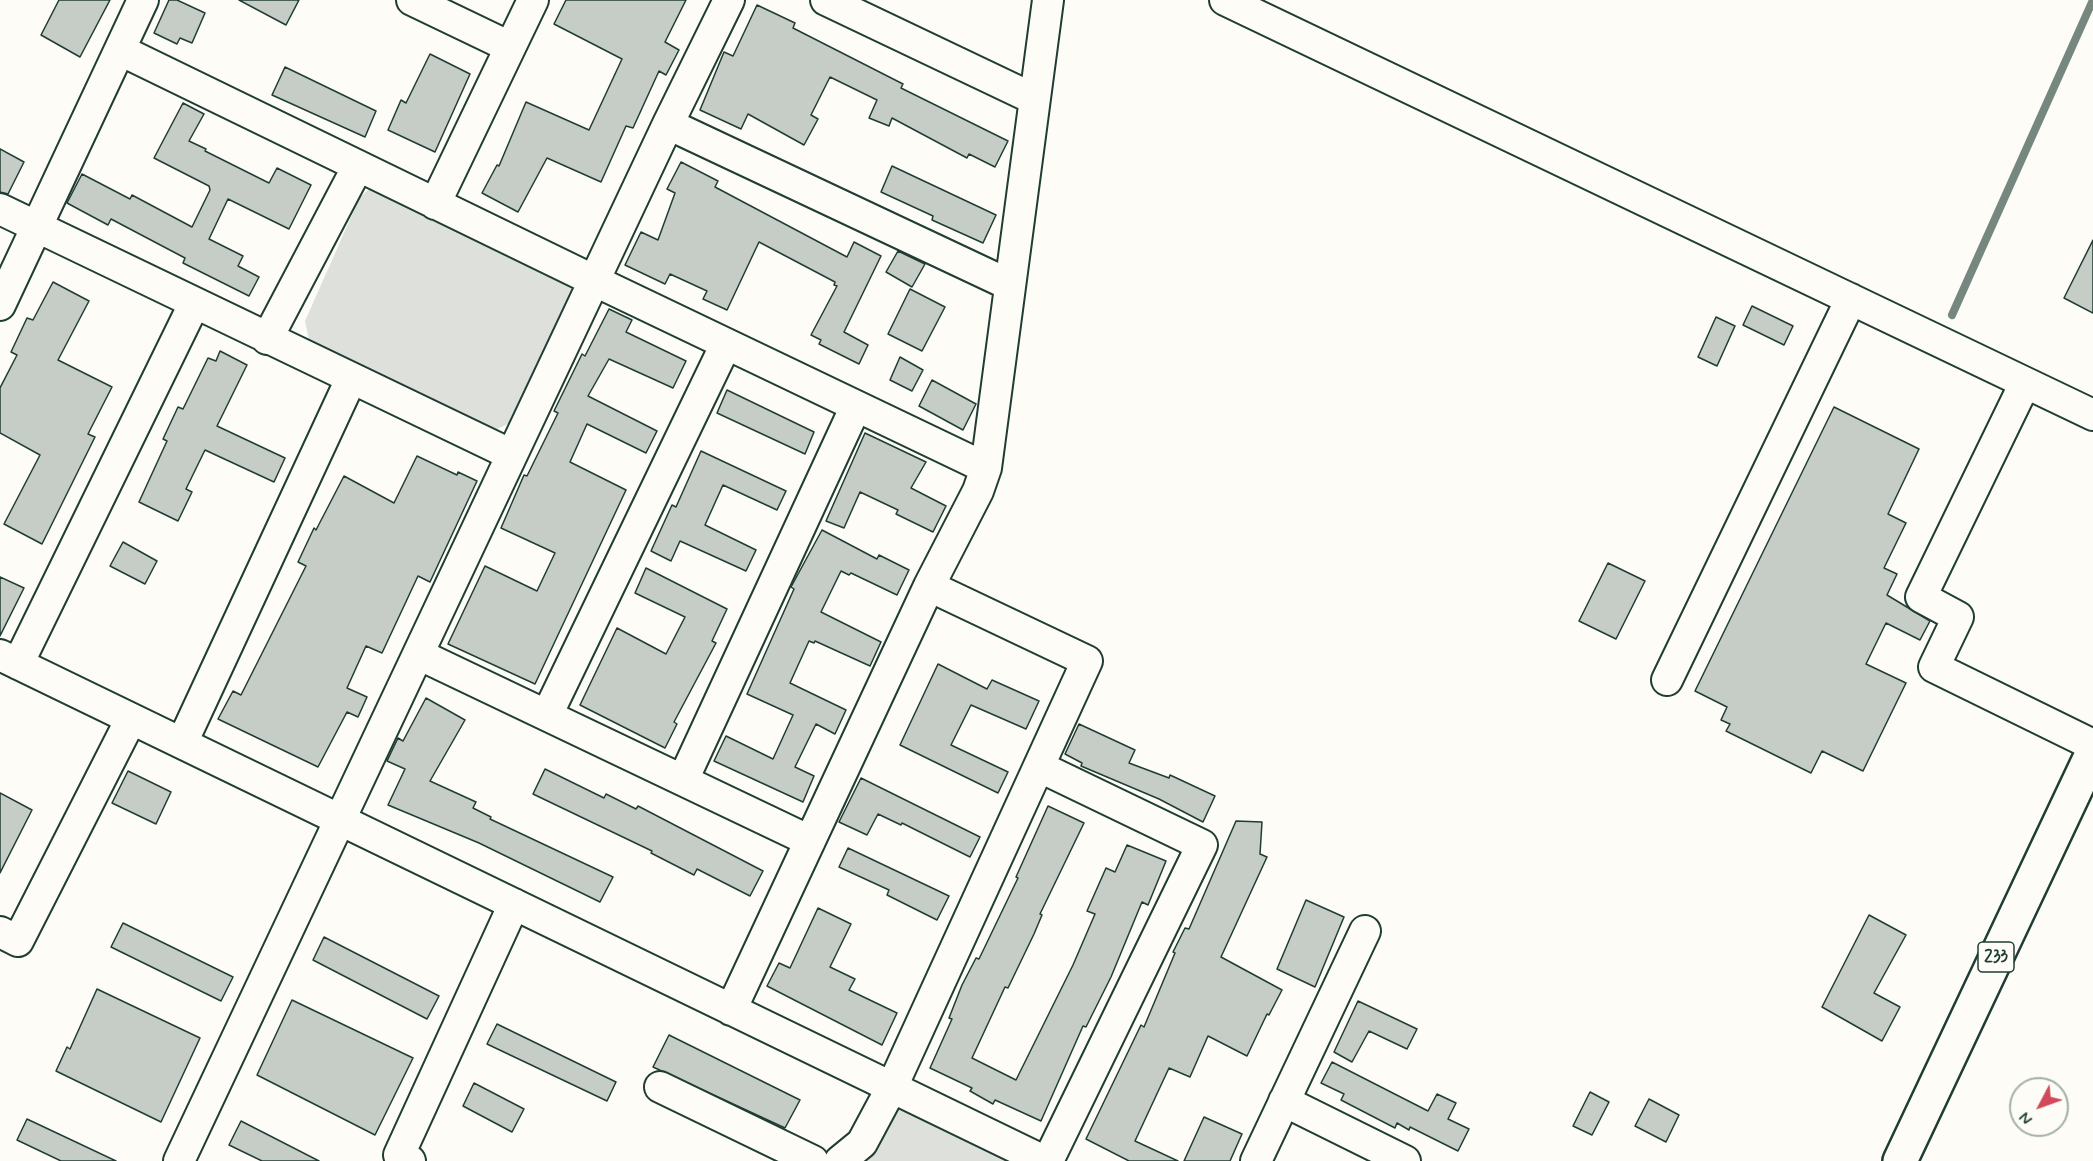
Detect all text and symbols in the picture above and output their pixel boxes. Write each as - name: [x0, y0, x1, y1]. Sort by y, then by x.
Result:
- road number: 233: [1978, 942, 2014, 972]
- north arrow: [2009, 1077, 2069, 1137]
- text: N: [2015, 1107, 2038, 1129]

